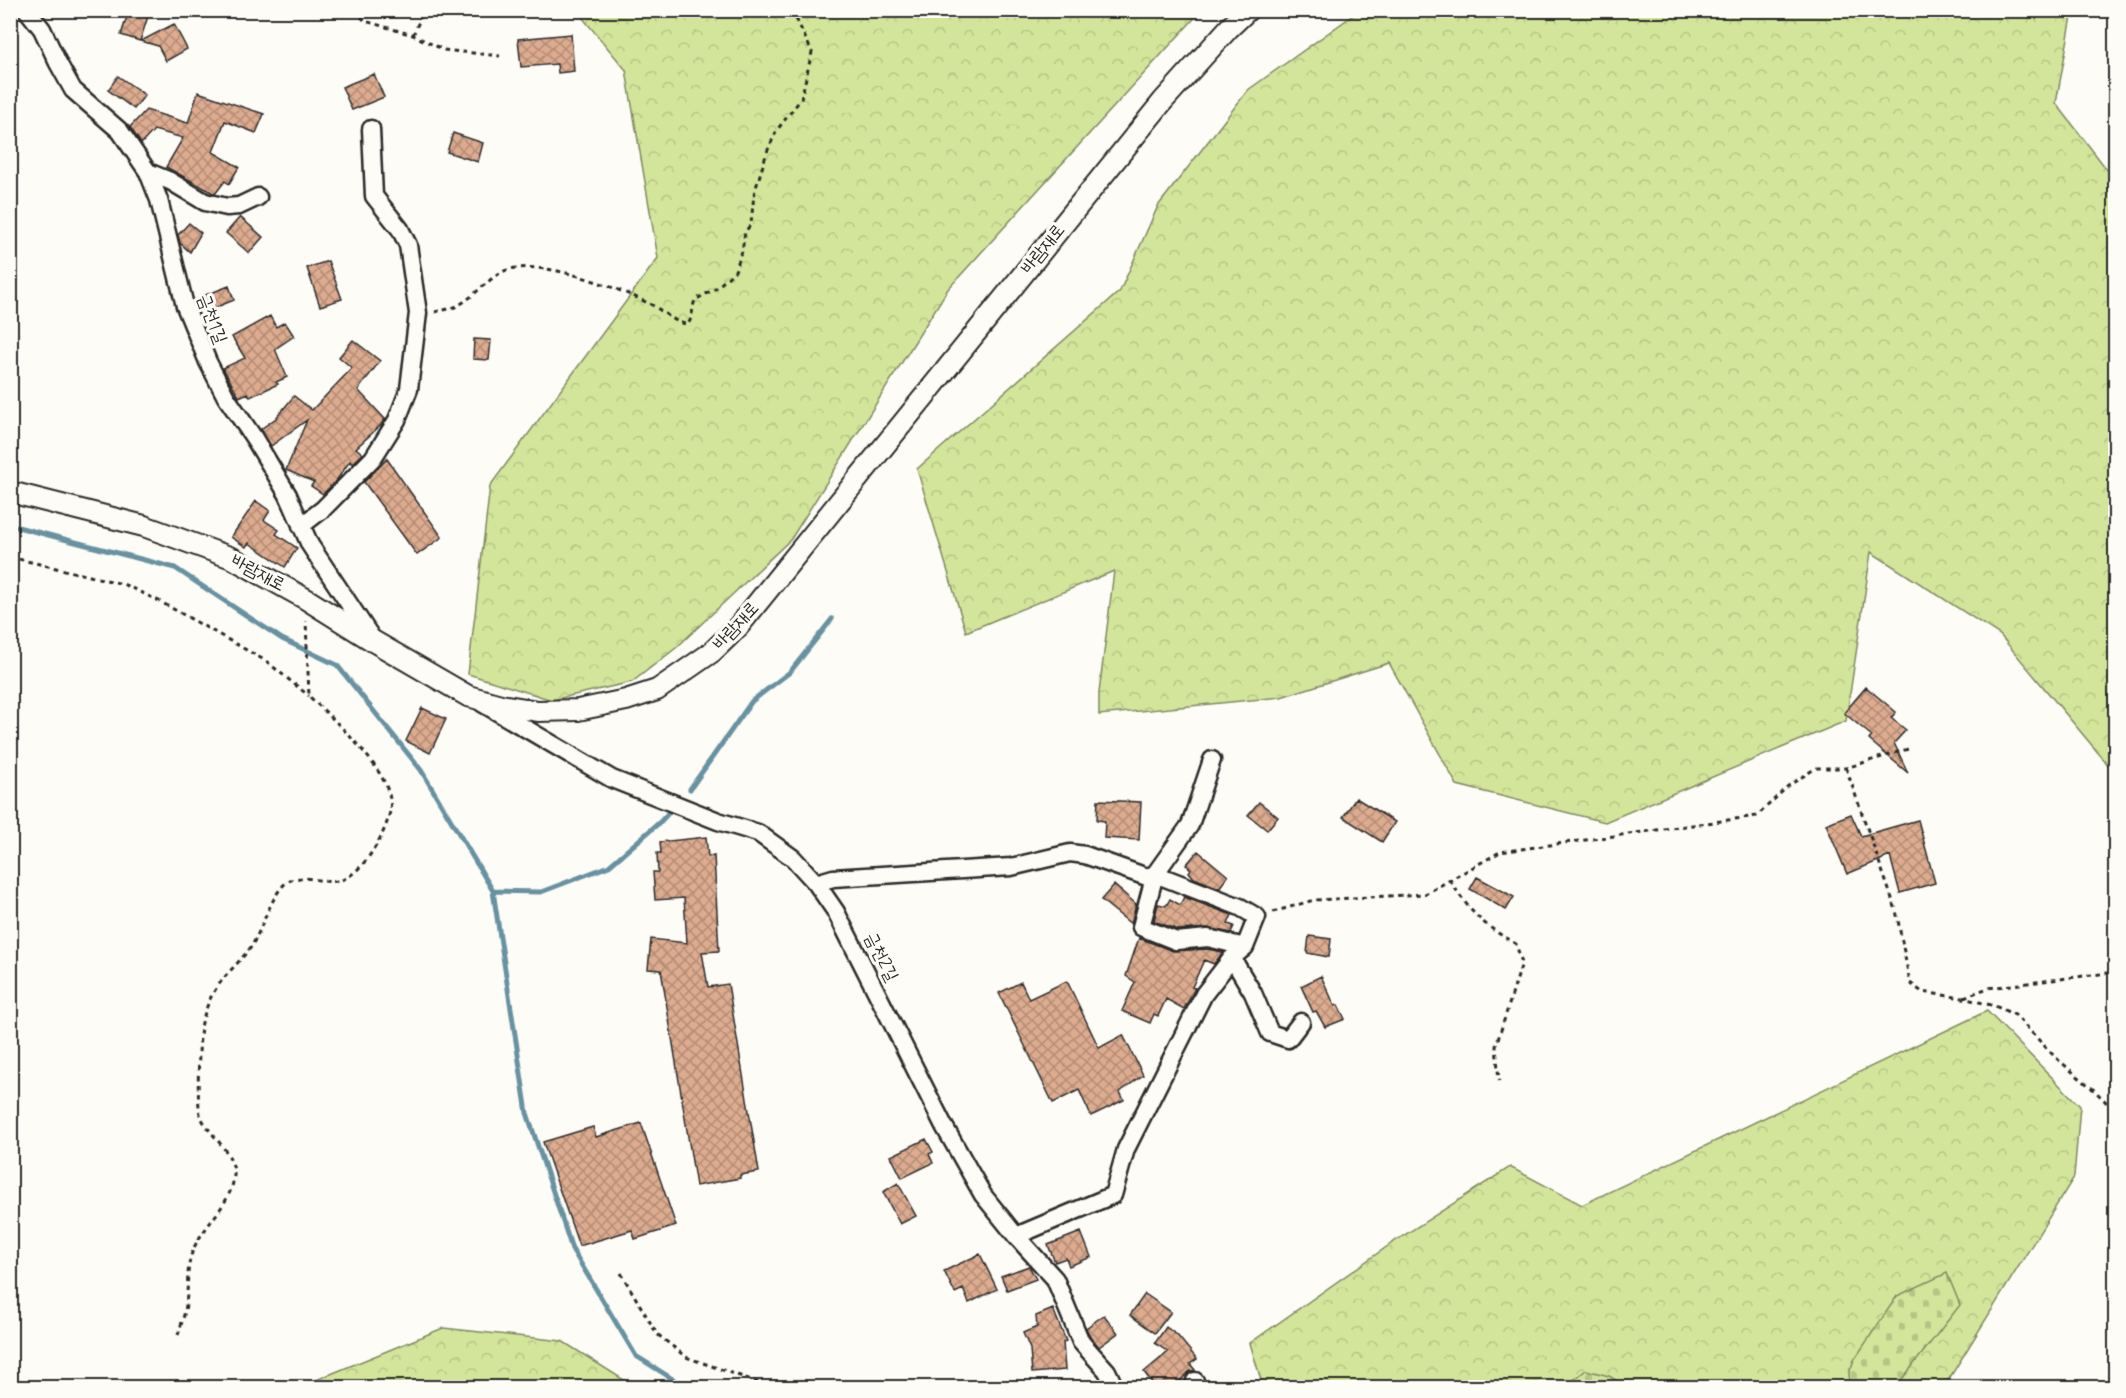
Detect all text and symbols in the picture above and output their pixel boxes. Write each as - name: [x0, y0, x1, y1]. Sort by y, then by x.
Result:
- street label: 바람재로: [1015, 219, 1071, 279]
- street label: 금천1길: [192, 291, 233, 348]
- street label: 바람재로: [227, 549, 289, 597]
- street label: 바람재로: [707, 597, 765, 655]
- street label: 금천2길: [858, 928, 904, 986]

